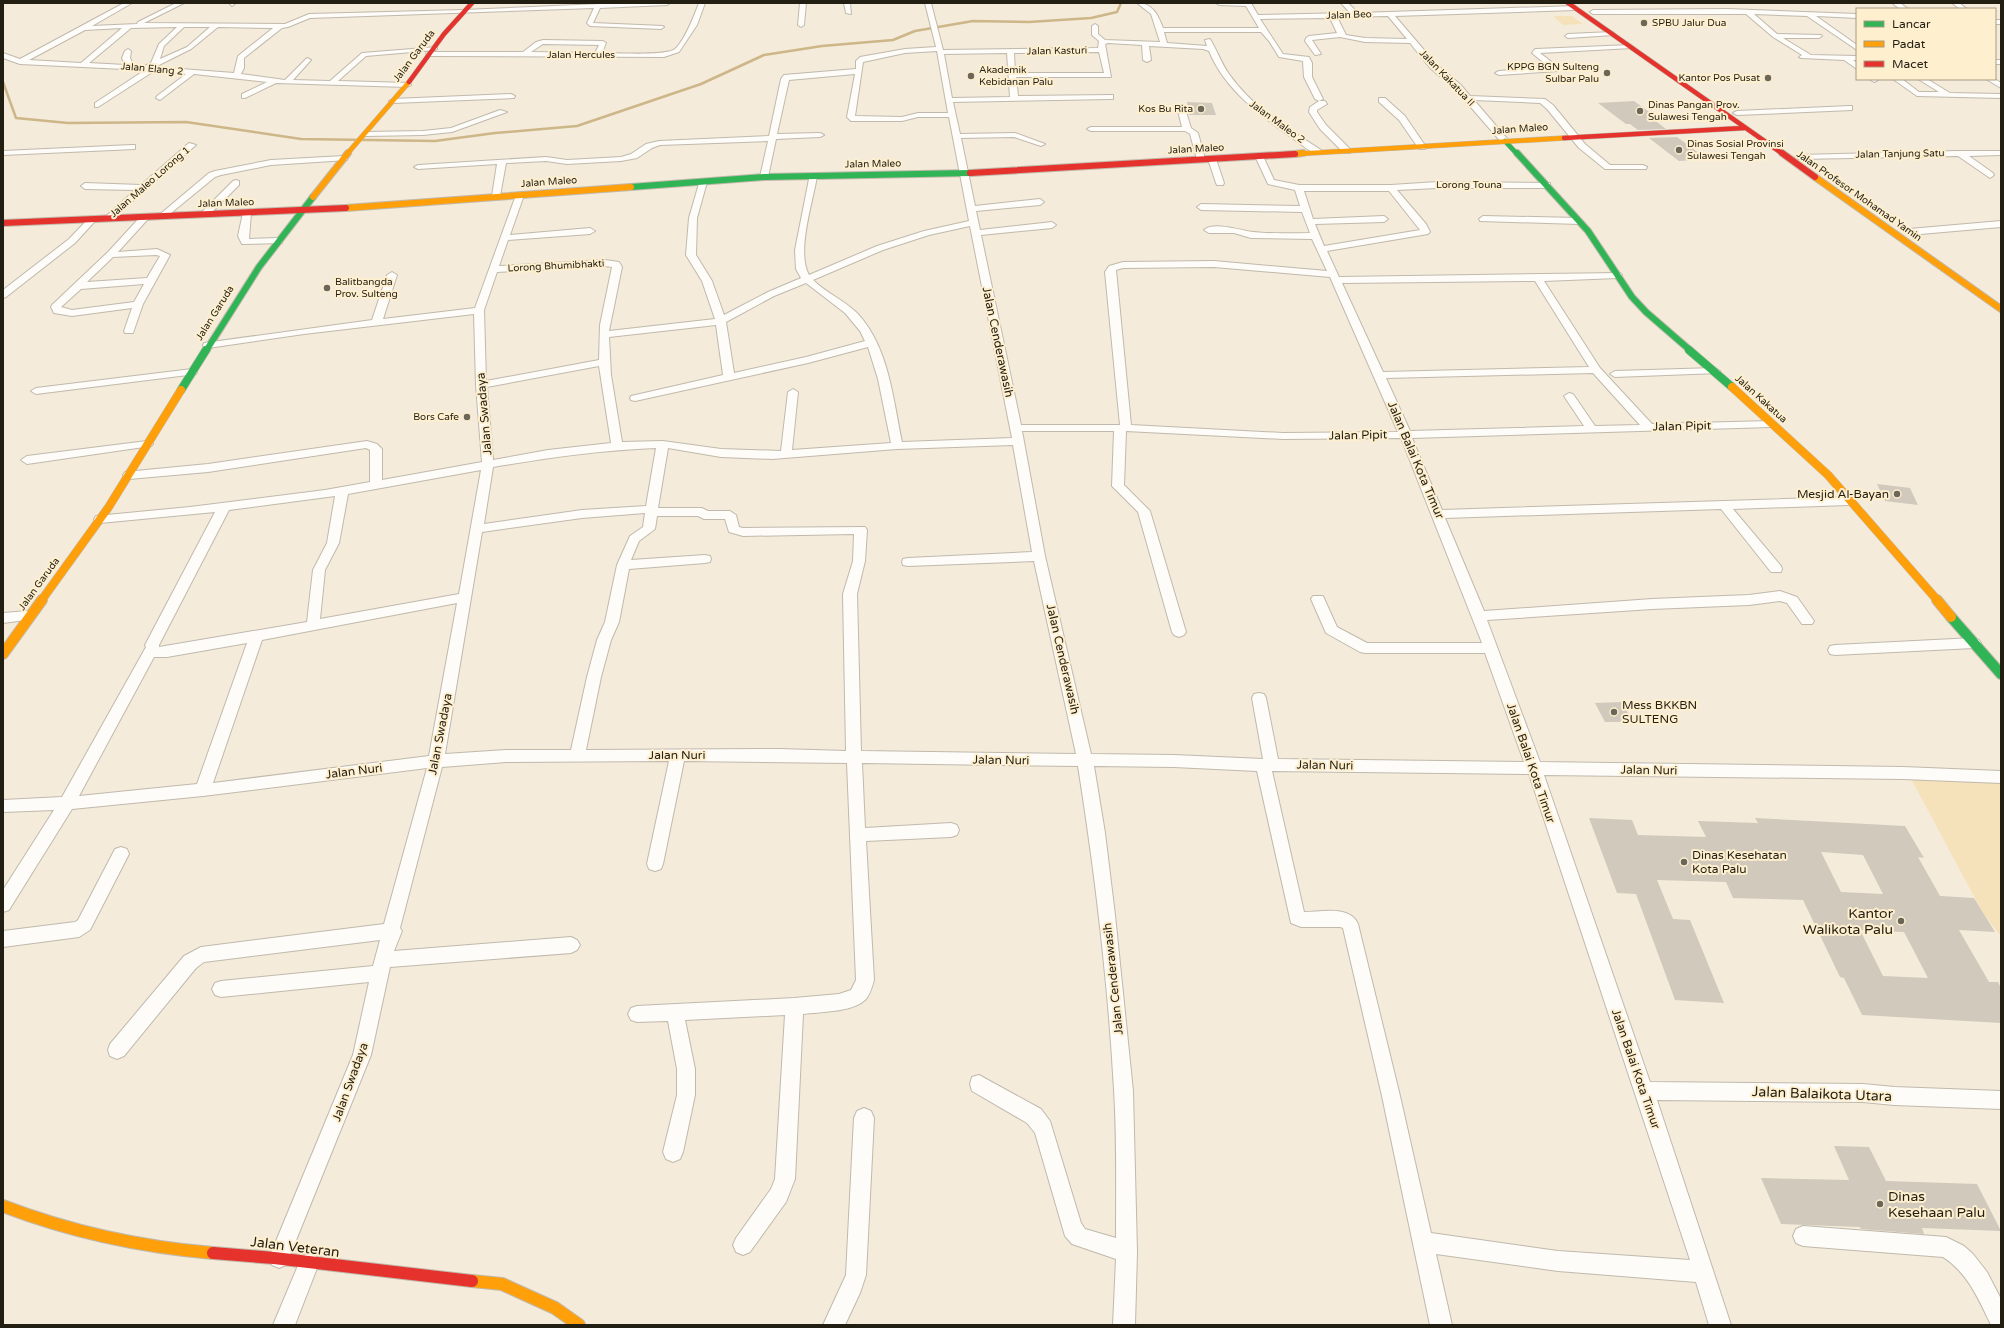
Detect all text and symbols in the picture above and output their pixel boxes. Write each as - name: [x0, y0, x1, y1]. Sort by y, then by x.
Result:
- street label: Jalan Beo: [1326, 8, 1372, 22]
- legend: [1856, 8, 1996, 80]
- place label: SPBU Jalur Dua: [1652, 17, 1726, 29]
- text: Lancar: [1892, 17, 1931, 31]
- marker: SPBU Jalur Dua: [1639, 18, 1649, 28]
- street label: Jalan Garuda: [391, 28, 437, 84]
- text: Padat: [1892, 37, 1926, 51]
- street label: Jalan Kasturi: [1027, 44, 1087, 58]
- street label: Jalan Kakatua II: [1417, 47, 1477, 109]
- street label: Jalan Hercules: [547, 49, 615, 61]
- text: Macet: [1892, 57, 1928, 71]
- street label: Jalan Elang 2: [120, 60, 184, 78]
- place label: KPPG BGN Sulteng Sulbar Palu: [1507, 61, 1599, 85]
- place label: Akademik Kebidanan Palu: [979, 64, 1053, 88]
- marker: KPPG BGN Sulteng Sulbar Palu: [1602, 68, 1612, 78]
- marker: Akademik Kebidanan Palu: [966, 71, 976, 81]
- place label: Kantor Pos Pusat: [1679, 72, 1760, 84]
- marker: Kantor Pos Pusat: [1763, 73, 1773, 83]
- street label: Jalan Maleo 2: [1247, 98, 1307, 146]
- place label: Dinas Pangan Prov. Sulawesi Tengah: [1648, 99, 1740, 123]
- place label: Kos Bu Rita: [1138, 103, 1193, 115]
- marker: Kos Bu Rita: [1196, 104, 1206, 114]
- marker: Dinas Pangan Prov. Sulawesi Tengah: [1635, 106, 1645, 116]
- street label: Jalan Maleo: [1491, 121, 1549, 137]
- place label: Dinas Sosial Provinsi Sulawesi Tengah: [1687, 138, 1784, 162]
- street label: Jalan Maleo: [1167, 142, 1225, 156]
- street label: Jalan Maleo Lorong 1: [108, 144, 192, 220]
- marker: Dinas Sosial Provinsi Sulawesi Tengah: [1674, 145, 1684, 155]
- street label: Jalan Tanjung Satu: [1855, 147, 1945, 161]
- street label: Jalan Profesor Mohamad Yamin: [1794, 148, 1924, 244]
- street label: Jalan Maleo: [845, 158, 901, 170]
- street label: Jalan Maleo: [520, 174, 578, 190]
- street label: Lorong Touna: [1436, 179, 1502, 191]
- street label: Jalan Maleo: [198, 196, 254, 210]
- street label: Lorong Bhumibhakti: [507, 257, 605, 275]
- place label: Balitbangda Prov. Sulteng: [335, 276, 398, 300]
- street label: Jalan Garuda: [193, 283, 237, 343]
- marker: Balitbangda Prov. Sulteng: [322, 283, 332, 293]
- street label: Jalan Cenderawasih: [979, 285, 1017, 399]
- street label: Jalan Swadaya: [473, 372, 495, 456]
- street label: Jalan Kakatua: [1733, 373, 1789, 425]
- street label: Jalan Balai Kota Timur: [1385, 399, 1447, 521]
- place label: Bors Cafe: [413, 411, 459, 423]
- marker: Bors Cafe: [462, 412, 472, 422]
- street label: Jalan Pipit: [1653, 418, 1712, 434]
- street label: Jalan Pipit: [1329, 427, 1388, 443]
- place label: Mesjid Al-Bayan: [1797, 487, 1889, 501]
- marker: Mesjid Al-Bayan: [1892, 489, 1902, 499]
- street label: Jalan Garuda: [16, 555, 62, 613]
- street label: Jalan Cenderawasih: [1044, 603, 1082, 715]
- street label: Jalan Swadaya: [425, 692, 455, 776]
- place label: Mess BKKBN SULTENG: [1622, 698, 1697, 726]
- street label: Jalan Balai Kota Timur: [1504, 701, 1558, 825]
- marker: Mess BKKBN SULTENG: [1609, 707, 1619, 717]
- street label: Jalan Nuri: [649, 748, 705, 762]
- street label: Jalan Nuri: [972, 753, 1030, 767]
- street label: Jalan Nuri: [1296, 758, 1354, 772]
- street label: Jalan Nuri: [325, 761, 383, 781]
- street label: Jalan Nuri: [1620, 763, 1678, 777]
- place label: Dinas Kesehatan Kota Palu: [1692, 848, 1787, 876]
- marker: Dinas Kesehatan Kota Palu: [1679, 857, 1689, 867]
- place label: Kantor Walikota Palu: [1803, 905, 1894, 938]
- marker: Kantor Walikota Palu: [1896, 916, 1906, 926]
- street label: Jalan Cenderawasih: [1100, 922, 1126, 1036]
- street label: Jalan Balai Kota Timur: [1609, 1007, 1663, 1131]
- street label: Jalan Swadaya: [329, 1041, 371, 1123]
- street label: Jalan Balaikota Utara: [1752, 1083, 1892, 1105]
- place label: Dinas Kesehaan Palu: [1888, 1188, 1985, 1221]
- marker: Dinas Kesehaan Palu: [1875, 1199, 1885, 1209]
- street label: Jalan Veteran: [249, 1233, 341, 1261]

